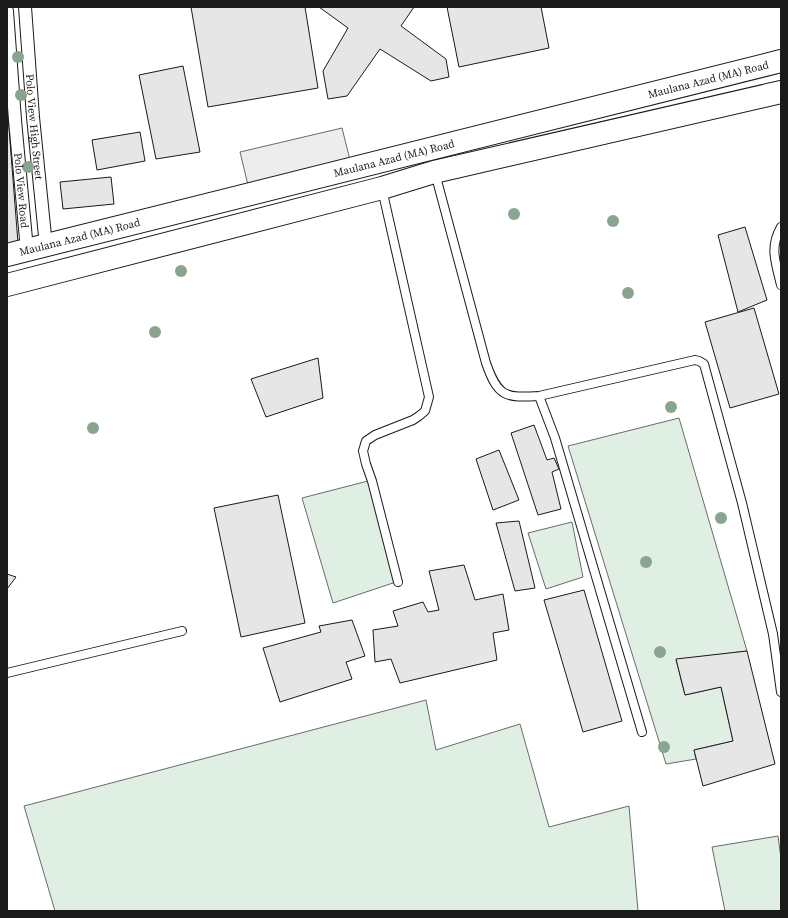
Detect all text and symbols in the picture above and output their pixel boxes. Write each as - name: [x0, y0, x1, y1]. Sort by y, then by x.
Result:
- street label: Maulana Azad (MA) Road: [646, 57, 771, 102]
- street label: Polo View High Street: [22, 73, 46, 181]
- street label: Maulana Azad (MA) Road: [332, 136, 457, 181]
- street label: Polo View Road: [10, 152, 32, 230]
- street label: Maulana Azad (MA) Road: [18, 215, 143, 260]

